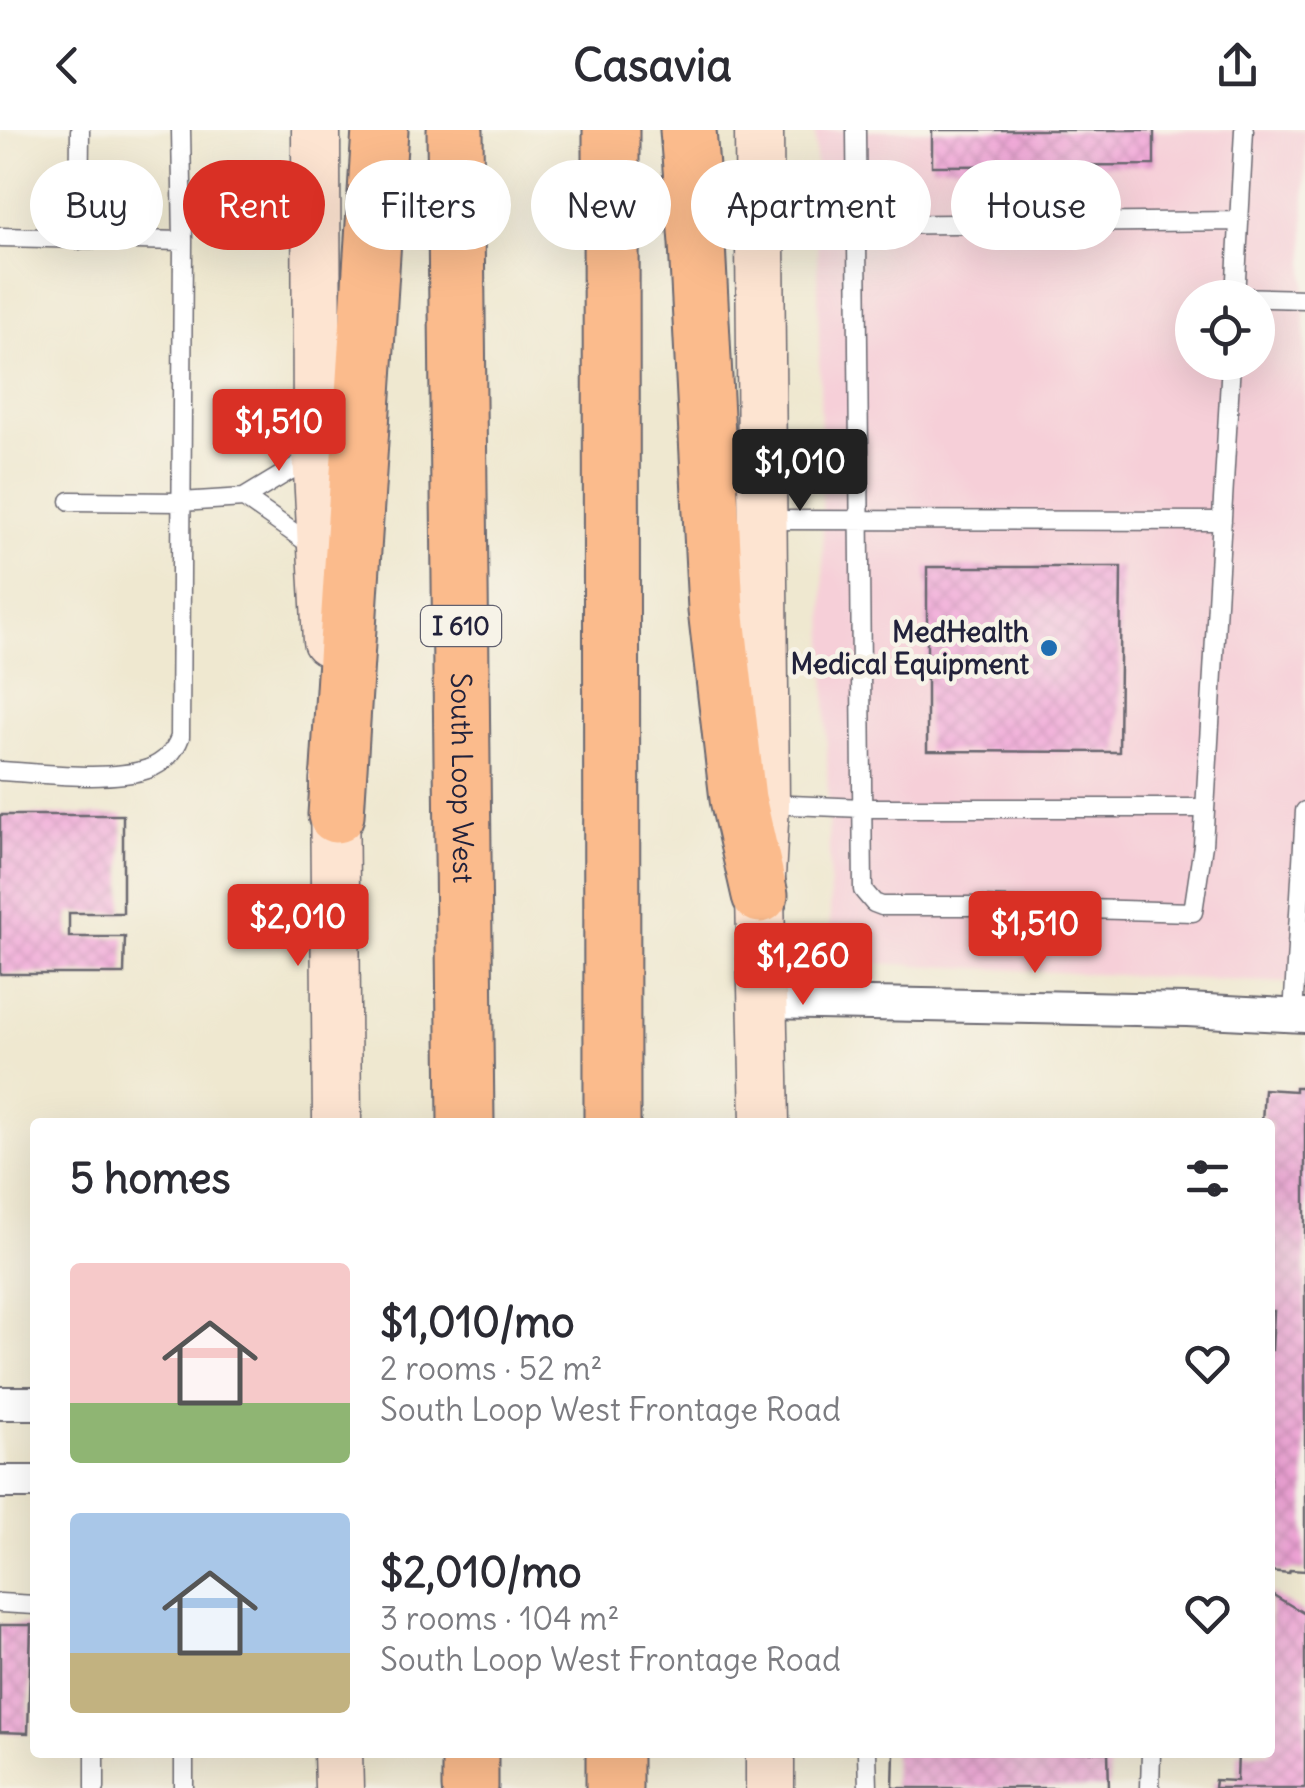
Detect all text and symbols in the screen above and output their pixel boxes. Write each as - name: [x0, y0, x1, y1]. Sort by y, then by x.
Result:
- text: Casavia: [573, 37, 732, 93]
- icon: back: [40, 38, 95, 93]
- icon: share: [1210, 38, 1265, 93]
- chip: Buy: [30, 160, 163, 250]
- chip: Rent: [183, 160, 325, 250]
- chip: Filters: [345, 160, 511, 250]
- chip: New: [531, 160, 671, 250]
- chip: Apartment: [691, 160, 931, 250]
- chip: House: [951, 160, 1121, 250]
- map controls: [1175, 280, 1275, 380]
- button: locate: [1175, 280, 1275, 380]
- pin: $1,510: [198, 389, 360, 474]
- text: $1,510: [235, 401, 323, 442]
- pin: $1,010: [719, 429, 881, 514]
- text: $1,010: [754, 441, 846, 482]
- road number: I 610: [421, 606, 501, 646]
- place label: MedHealth Medical Equipment: [791, 614, 1030, 682]
- marker: MedHealth Medical Equipment: [1038, 637, 1060, 659]
- street label: South Loop West: [443, 672, 481, 884]
- pin: $2,010: [217, 884, 379, 969]
- pin: $1,510: [954, 891, 1116, 976]
- text: $2,010: [250, 896, 346, 937]
- text: $1,510: [991, 903, 1079, 944]
- pin: $1,260: [722, 923, 884, 1008]
- text: $1,260: [756, 935, 850, 976]
- icon: filters: [1180, 1151, 1235, 1206]
- text: 5 homes: [70, 1152, 231, 1204]
- text: $1,010/mo: [380, 1296, 575, 1348]
- icon: home: [150, 1303, 270, 1423]
- icon: heart: [1180, 1336, 1235, 1391]
- text: 2 rooms · 52 m²: [380, 1348, 602, 1389]
- text: South Loop West Frontage Road: [380, 1389, 841, 1430]
- text: $2,010/mo: [380, 1546, 582, 1598]
- icon: home: [150, 1553, 270, 1673]
- icon: heart: [1180, 1586, 1235, 1641]
- text: 3 rooms · 104 m²: [380, 1598, 619, 1639]
- text: South Loop West Frontage Road: [380, 1639, 841, 1680]

